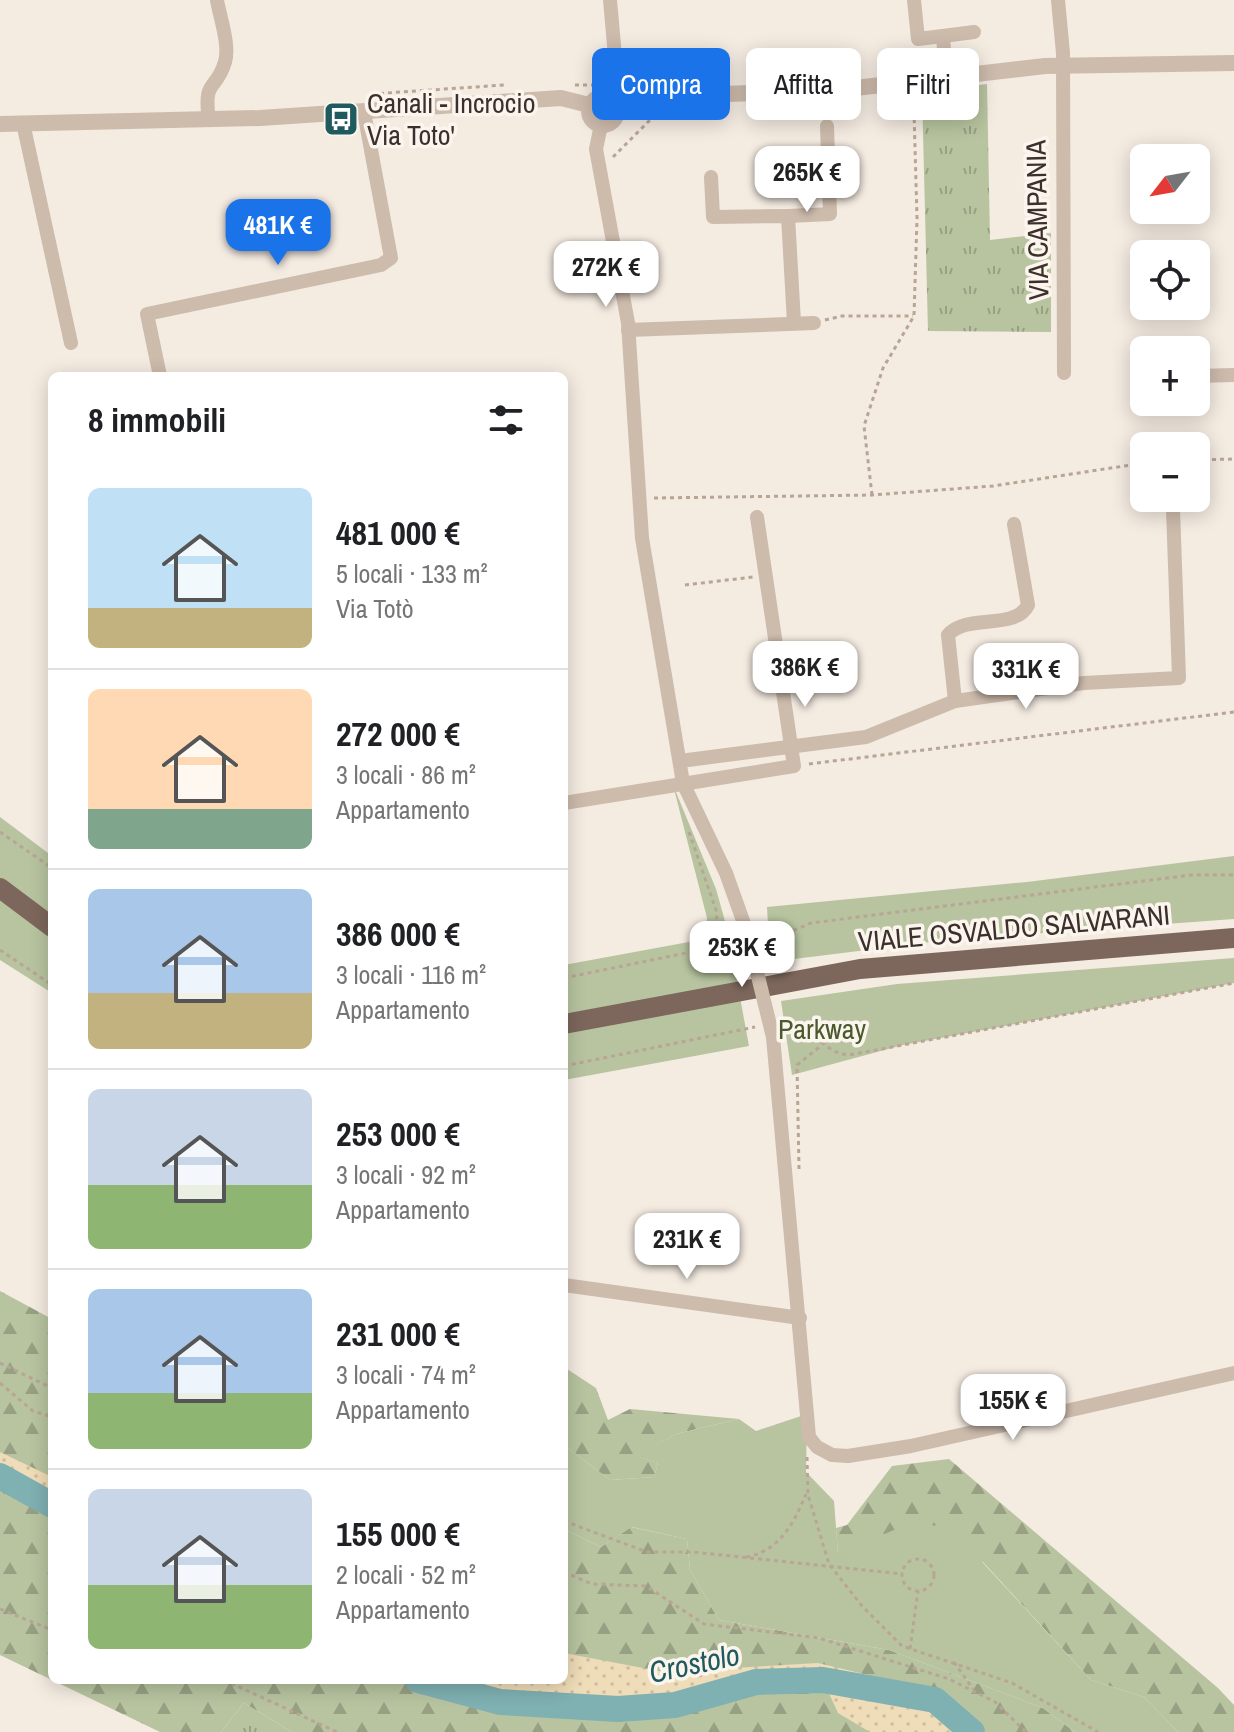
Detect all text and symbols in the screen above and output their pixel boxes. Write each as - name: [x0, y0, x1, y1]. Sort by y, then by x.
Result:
- chip: Compra: [592, 48, 730, 120]
- chip: Affitta: [746, 48, 861, 120]
- chip: Filtri: [877, 48, 979, 120]
- place label: Canali - Incrocio Via Toto': [367, 84, 535, 154]
- bus stop icon: Canali - Incrocio Via Toto': [322, 100, 360, 138]
- street label: VIA CAMPANIA: [1017, 139, 1057, 301]
- north arrow: [1130, 144, 1210, 224]
- map controls: [1130, 144, 1210, 512]
- pin: 265K €: [742, 146, 872, 214]
- text: 265K €: [773, 154, 841, 189]
- pin: 481K €: [213, 199, 343, 267]
- text: 481K €: [244, 207, 312, 242]
- button: locate: [1130, 240, 1210, 320]
- pin: 272K €: [541, 241, 671, 309]
- text: 272K €: [572, 249, 640, 284]
- button: +: [1130, 336, 1210, 416]
- text: 8 immobili: [88, 397, 226, 443]
- icon: filters: [484, 398, 528, 442]
- button: −: [1130, 432, 1210, 512]
- text: 481 000 €: [336, 510, 460, 556]
- icon: home: [152, 520, 248, 616]
- text: 5 locali · 133 m²: [336, 556, 488, 591]
- text: Via Totò: [336, 591, 414, 626]
- pin: 386K €: [740, 641, 870, 709]
- pin: 331K €: [961, 643, 1091, 711]
- text: 386K €: [771, 649, 839, 684]
- text: 331K €: [992, 651, 1060, 686]
- text: 272 000 €: [336, 711, 460, 757]
- icon: home: [152, 721, 248, 817]
- text: 3 locali · 86 m²: [336, 757, 476, 792]
- text: Appartamento: [336, 792, 470, 827]
- street label: VIALE OSVALDO SALVARANI: [857, 895, 1171, 961]
- text: 386 000 €: [336, 911, 460, 957]
- icon: home: [152, 921, 248, 1017]
- pin: 253K €: [677, 921, 807, 989]
- text: 253K €: [708, 929, 776, 964]
- text: 3 locali · 116 m²: [336, 957, 486, 992]
- text: Appartamento: [336, 992, 470, 1027]
- park label: Parkway: [778, 1010, 867, 1048]
- text: 253 000 €: [336, 1111, 460, 1157]
- icon: home: [152, 1121, 248, 1217]
- text: 3 locali · 92 m²: [336, 1157, 476, 1192]
- text: Appartamento: [336, 1192, 470, 1227]
- pin: 231K €: [622, 1213, 752, 1281]
- text: 231K €: [653, 1221, 721, 1256]
- text: 231 000 €: [336, 1311, 460, 1357]
- icon: home: [152, 1321, 248, 1417]
- text: 3 locali · 74 m²: [336, 1357, 476, 1392]
- pin: 155K €: [948, 1374, 1078, 1442]
- text: 155K €: [979, 1382, 1047, 1417]
- text: Appartamento: [336, 1392, 470, 1427]
- text: 155 000 €: [336, 1511, 460, 1557]
- icon: home: [152, 1521, 248, 1617]
- text: 2 locali · 52 m²: [336, 1557, 476, 1592]
- text: Appartamento: [336, 1592, 470, 1627]
- water label: Crostolo: [645, 1634, 743, 1692]

